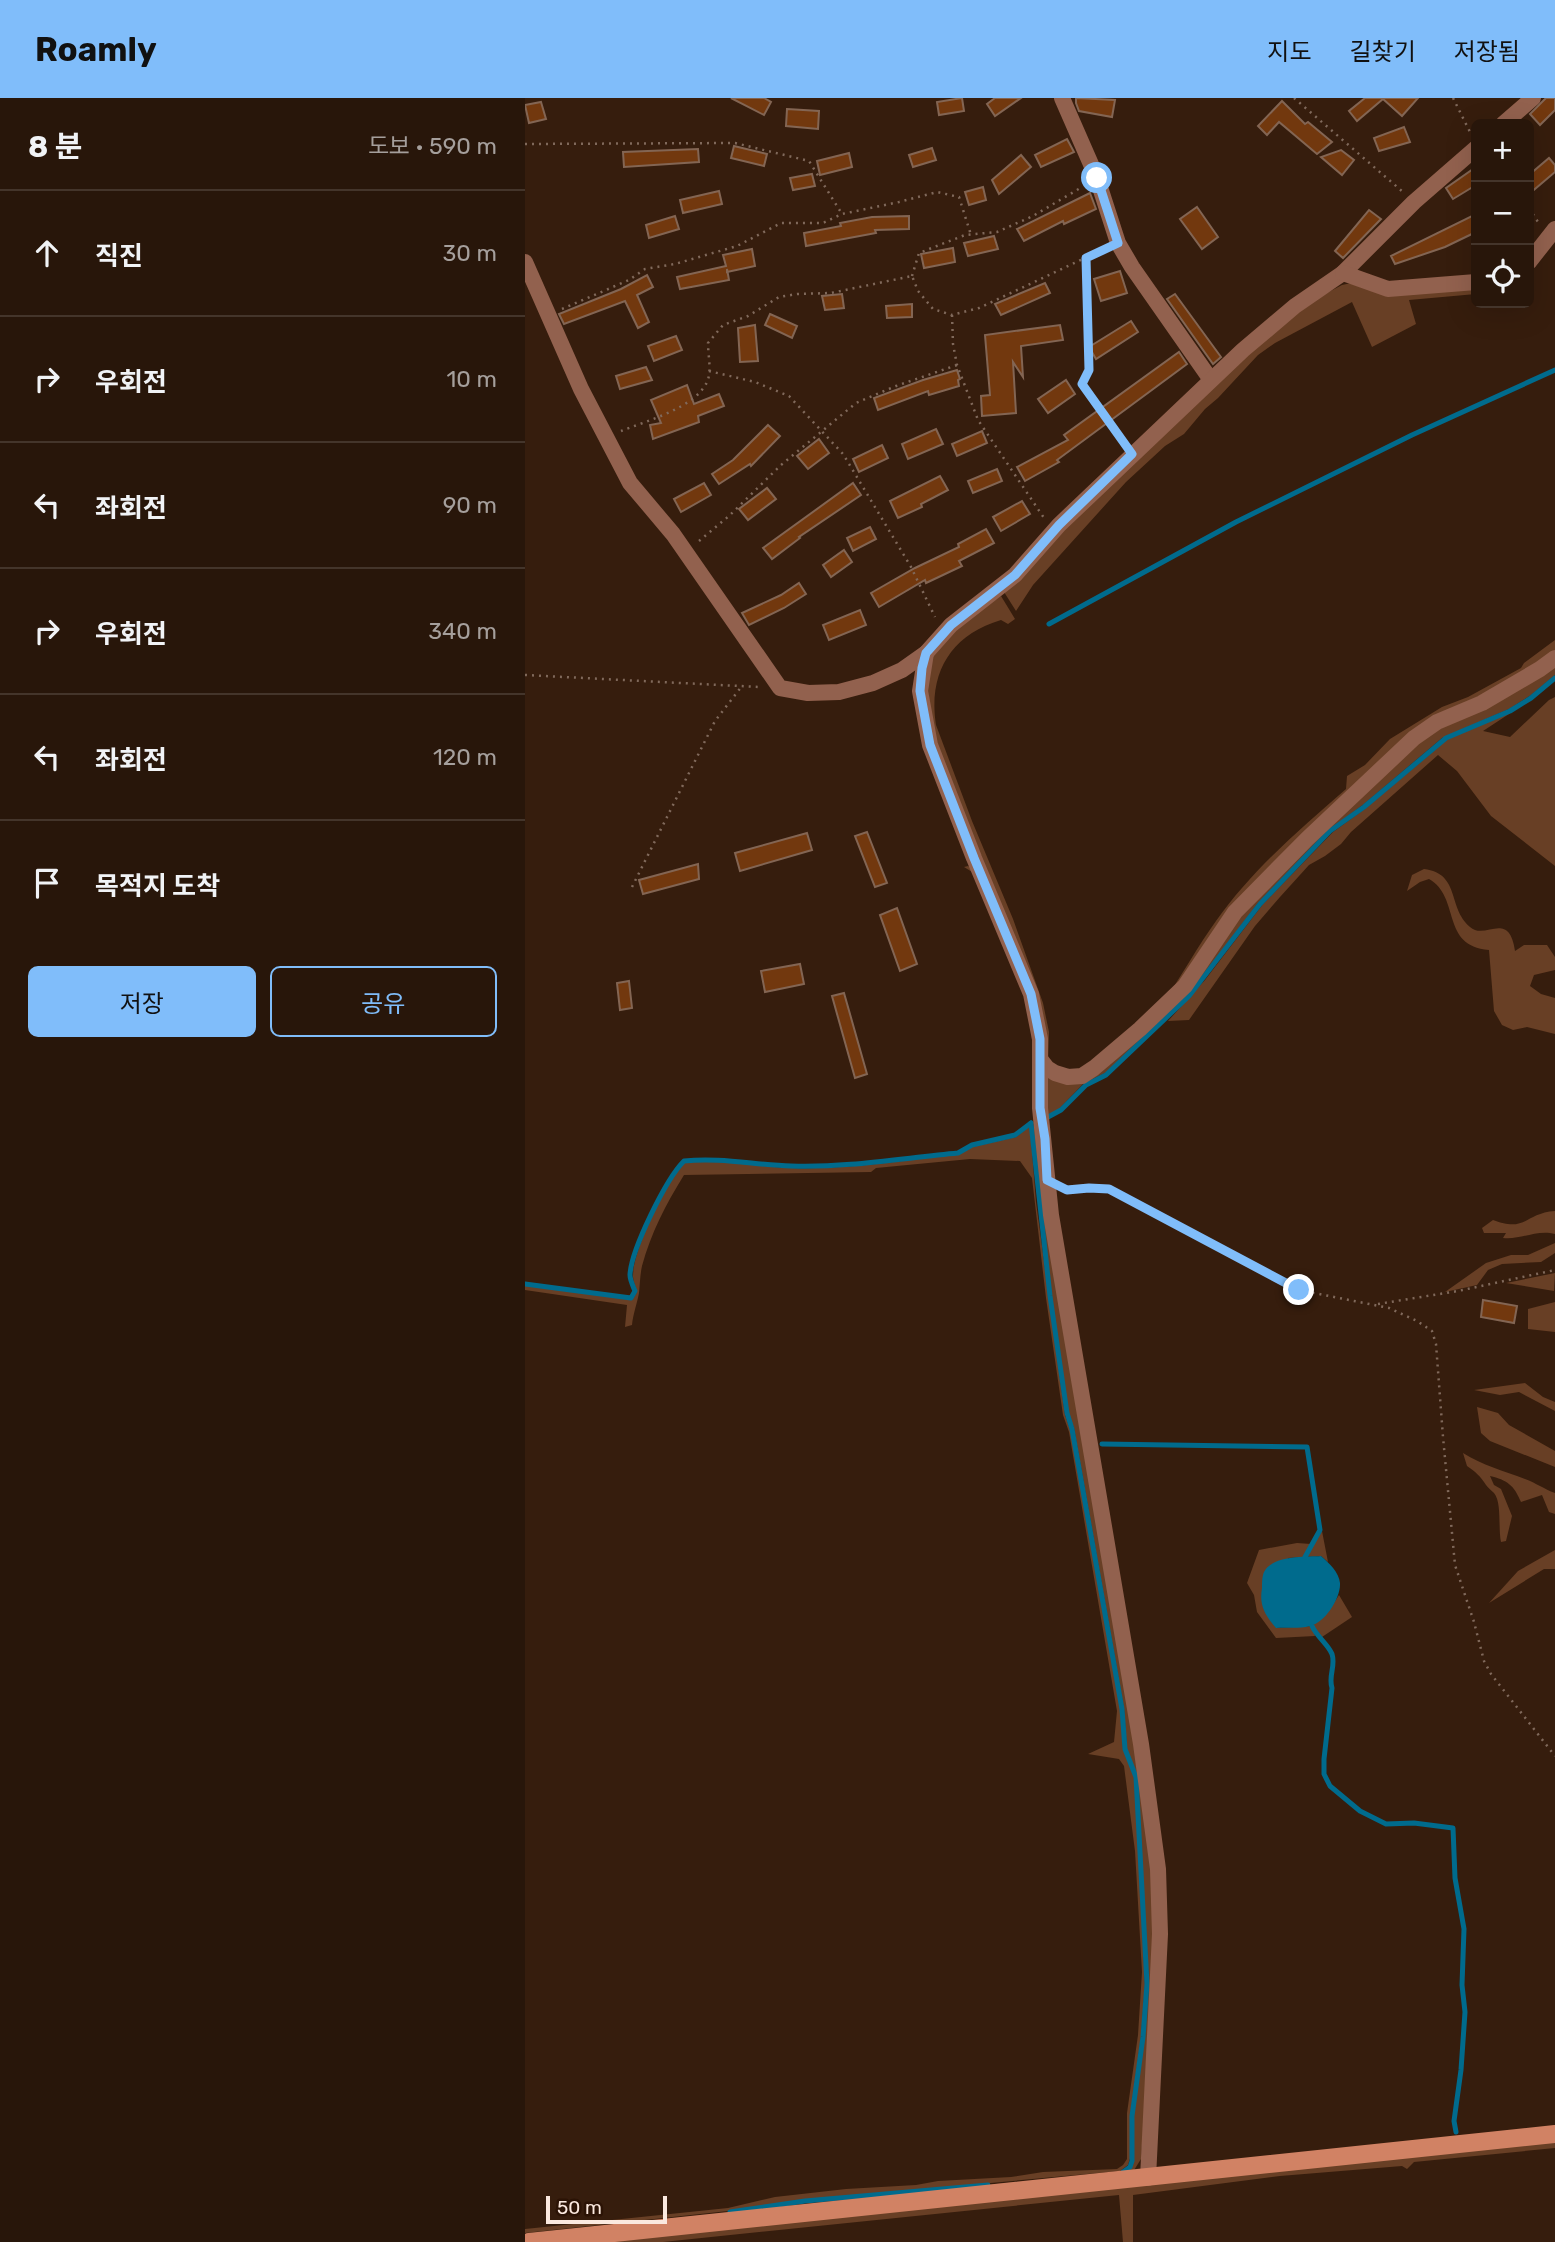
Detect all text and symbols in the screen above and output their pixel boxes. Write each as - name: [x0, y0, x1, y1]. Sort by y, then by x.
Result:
- text: Roamly: [35, 30, 157, 69]
- text: 지도: [1267, 38, 1312, 66]
- text: 길찾기: [1350, 38, 1416, 66]
- text: 저장됨: [1454, 38, 1520, 66]
- map controls: [1471, 119, 1534, 308]
- button: +: [1471, 119, 1534, 182]
- text: 8 분: [28, 129, 82, 165]
- text: 도보 · 590 m: [368, 132, 497, 160]
- route start: [1081, 162, 1112, 193]
- button: −: [1471, 182, 1534, 245]
- icon: ahead: [28, 234, 66, 272]
- text: 30 m: [442, 239, 497, 267]
- text: 직진: [95, 241, 143, 272]
- button: locate: [1471, 245, 1534, 308]
- icon: right: [28, 360, 66, 398]
- text: 10 m: [446, 365, 497, 393]
- text: 우회전: [95, 367, 167, 398]
- icon: left: [28, 486, 66, 524]
- text: 90 m: [443, 491, 497, 519]
- text: 좌회전: [95, 493, 167, 524]
- icon: right: [28, 612, 66, 650]
- text: 340 m: [428, 617, 497, 645]
- text: 우회전: [95, 619, 167, 650]
- icon: left: [28, 738, 66, 776]
- text: 120 m: [433, 743, 497, 771]
- text: 좌회전: [95, 745, 167, 776]
- icon: arrive: [28, 864, 66, 902]
- text: 목적지 도착: [95, 871, 220, 902]
- button: 저장: [28, 966, 256, 1037]
- button: 공유: [270, 966, 497, 1037]
- route end: [1283, 1274, 1314, 1305]
- scale bar: [546, 2193, 667, 2225]
- text: 50 m: [557, 2196, 602, 2219]

